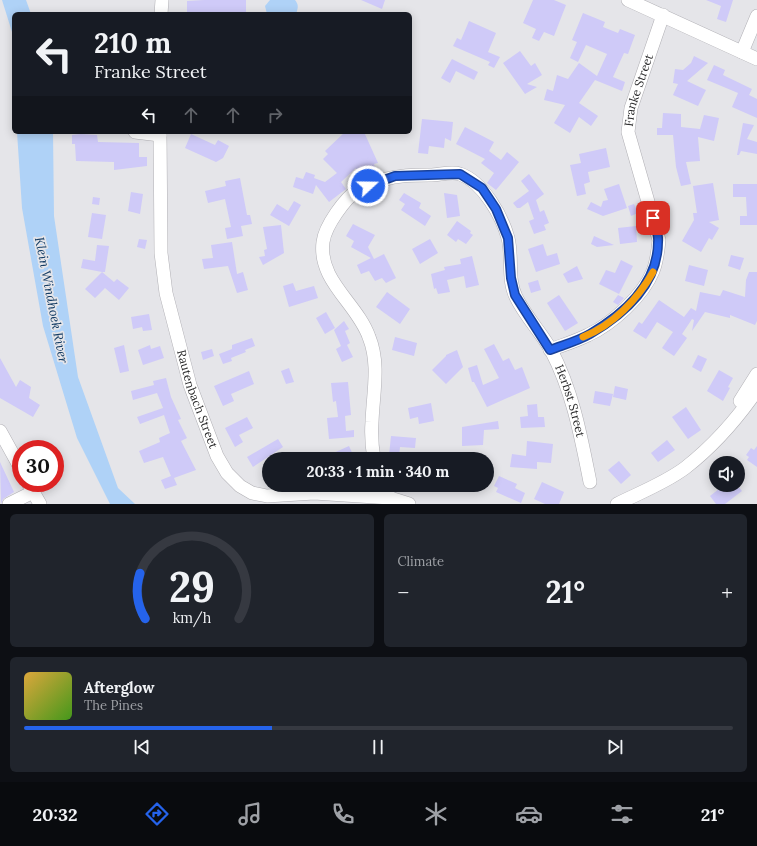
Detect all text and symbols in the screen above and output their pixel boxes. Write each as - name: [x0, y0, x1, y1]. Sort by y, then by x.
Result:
- text: 210 m: [94, 25, 171, 61]
- icon: left: [28, 28, 80, 80]
- street label: Franke Street: [621, 52, 656, 127]
- text: Franke Street: [94, 60, 207, 83]
- icon: left: [138, 104, 160, 126]
- icon: ahead: [180, 104, 202, 126]
- icon: ahead: [222, 104, 244, 126]
- icon: right: [264, 104, 286, 126]
- position arrow: [347, 165, 389, 207]
- pin: [636, 201, 670, 235]
- icon: arrive: [642, 207, 664, 229]
- water label: Klein Windhoek River: [31, 235, 72, 365]
- street label: Rautenbach Street: [174, 348, 222, 451]
- street label: Herbst Street: [552, 362, 589, 439]
- speed limit sign: 30: [12, 440, 64, 492]
- map controls: [709, 456, 745, 492]
- button: sound: [709, 456, 745, 492]
- text: 20:33 · 1 min · 340 m: [307, 462, 449, 481]
- text: Climate: [398, 553, 444, 570]
- text: 29: [169, 559, 215, 612]
- text: 21°: [545, 573, 585, 611]
- text: −: [398, 578, 409, 606]
- text: +: [721, 578, 733, 606]
- text: km/h: [172, 608, 211, 627]
- text: Afterglow: [84, 678, 154, 697]
- text: The Pines: [84, 697, 143, 714]
- icon: previous: [131, 736, 153, 758]
- icon: pause: [367, 736, 389, 758]
- icon: next: [604, 736, 626, 758]
- icon: directions: [143, 800, 171, 828]
- icon: music: [236, 800, 264, 828]
- icon: phone: [329, 800, 357, 828]
- icon: climate: [422, 800, 450, 828]
- icon: car: [515, 800, 543, 828]
- icon: filters: [608, 800, 636, 828]
- text: 20:32: [33, 803, 78, 826]
- text: 21°: [701, 803, 725, 826]

